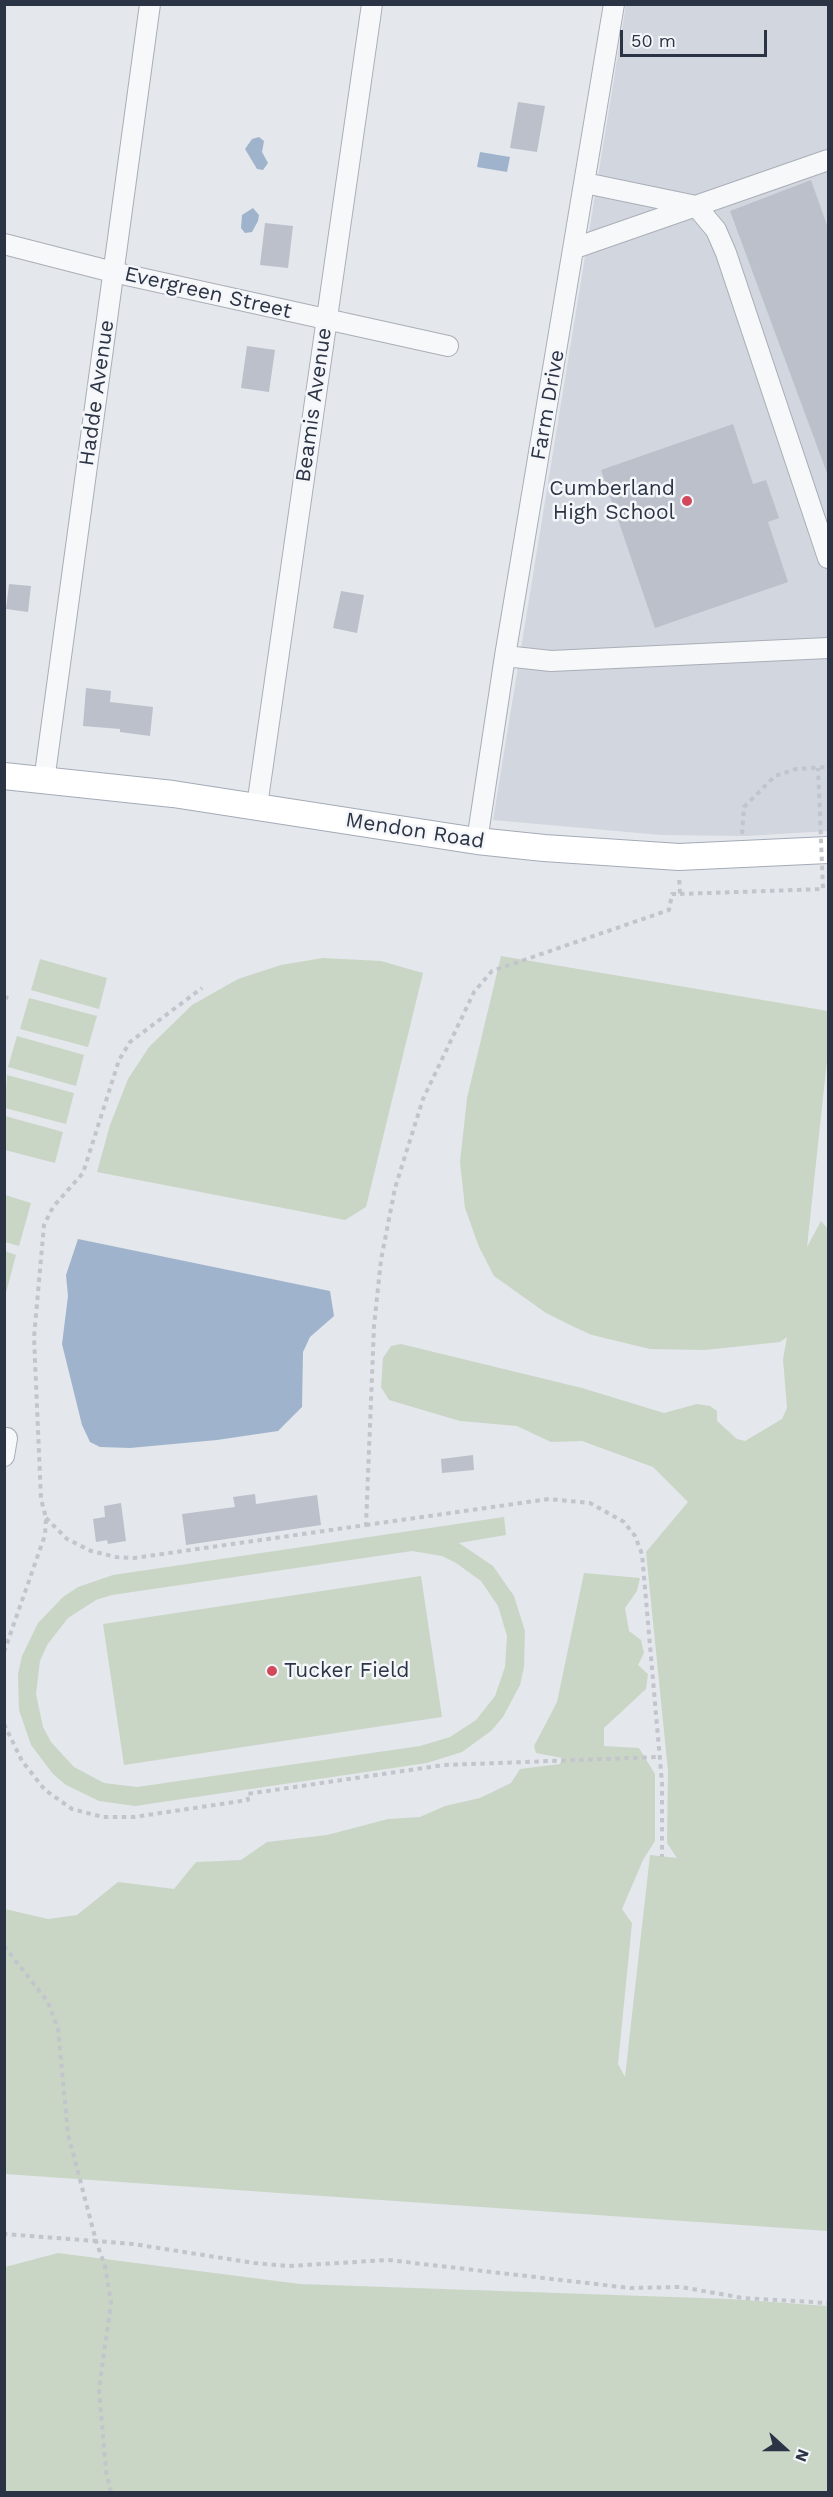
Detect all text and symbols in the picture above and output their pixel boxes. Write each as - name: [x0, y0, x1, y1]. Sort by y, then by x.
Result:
- scale bar: [623, 18, 770, 56]
- text: 50 m: [631, 30, 676, 51]
- street label: Evergreen Street: [122, 262, 294, 324]
- street label: Hadde Avenue: [74, 318, 120, 468]
- street label: Beamis Avenue: [291, 326, 337, 484]
- street label: Farm Drive: [526, 348, 570, 462]
- place label: Cumberland High School: [549, 476, 675, 526]
- marker: Cumberland High School: [680, 494, 694, 508]
- street label: Mendon Road: [344, 808, 486, 854]
- place label: Tucker Field: [284, 1658, 410, 1684]
- marker: Tucker Field: [265, 1664, 279, 1678]
- north arrow: [755, 2419, 815, 2479]
- text: N: [791, 2447, 813, 2465]

